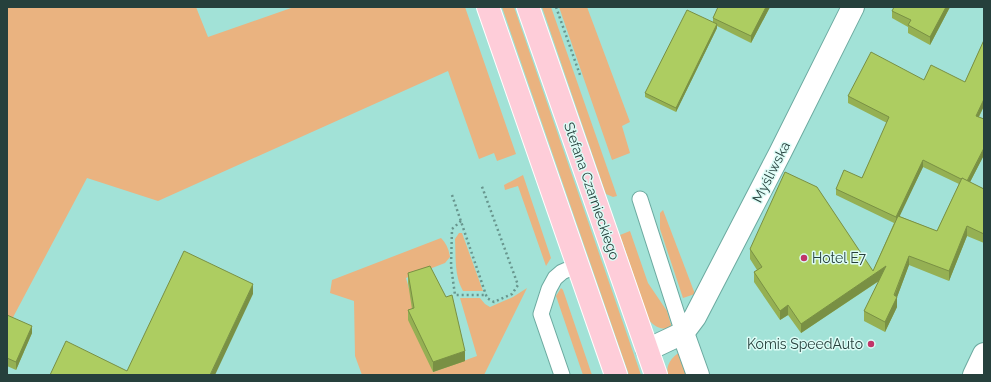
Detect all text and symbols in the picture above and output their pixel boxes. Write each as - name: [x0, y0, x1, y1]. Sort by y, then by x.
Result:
- street label: Stefana Czarnieckiego: [561, 120, 623, 262]
- street label: Myśliwska: [749, 139, 793, 205]
- place label: Hotel E7: [812, 250, 867, 266]
- marker: Hotel E7: [799, 253, 809, 263]
- place label: Komis SpeedAuto: [747, 336, 863, 352]
- marker: Komis SpeedAuto: [866, 339, 876, 349]

